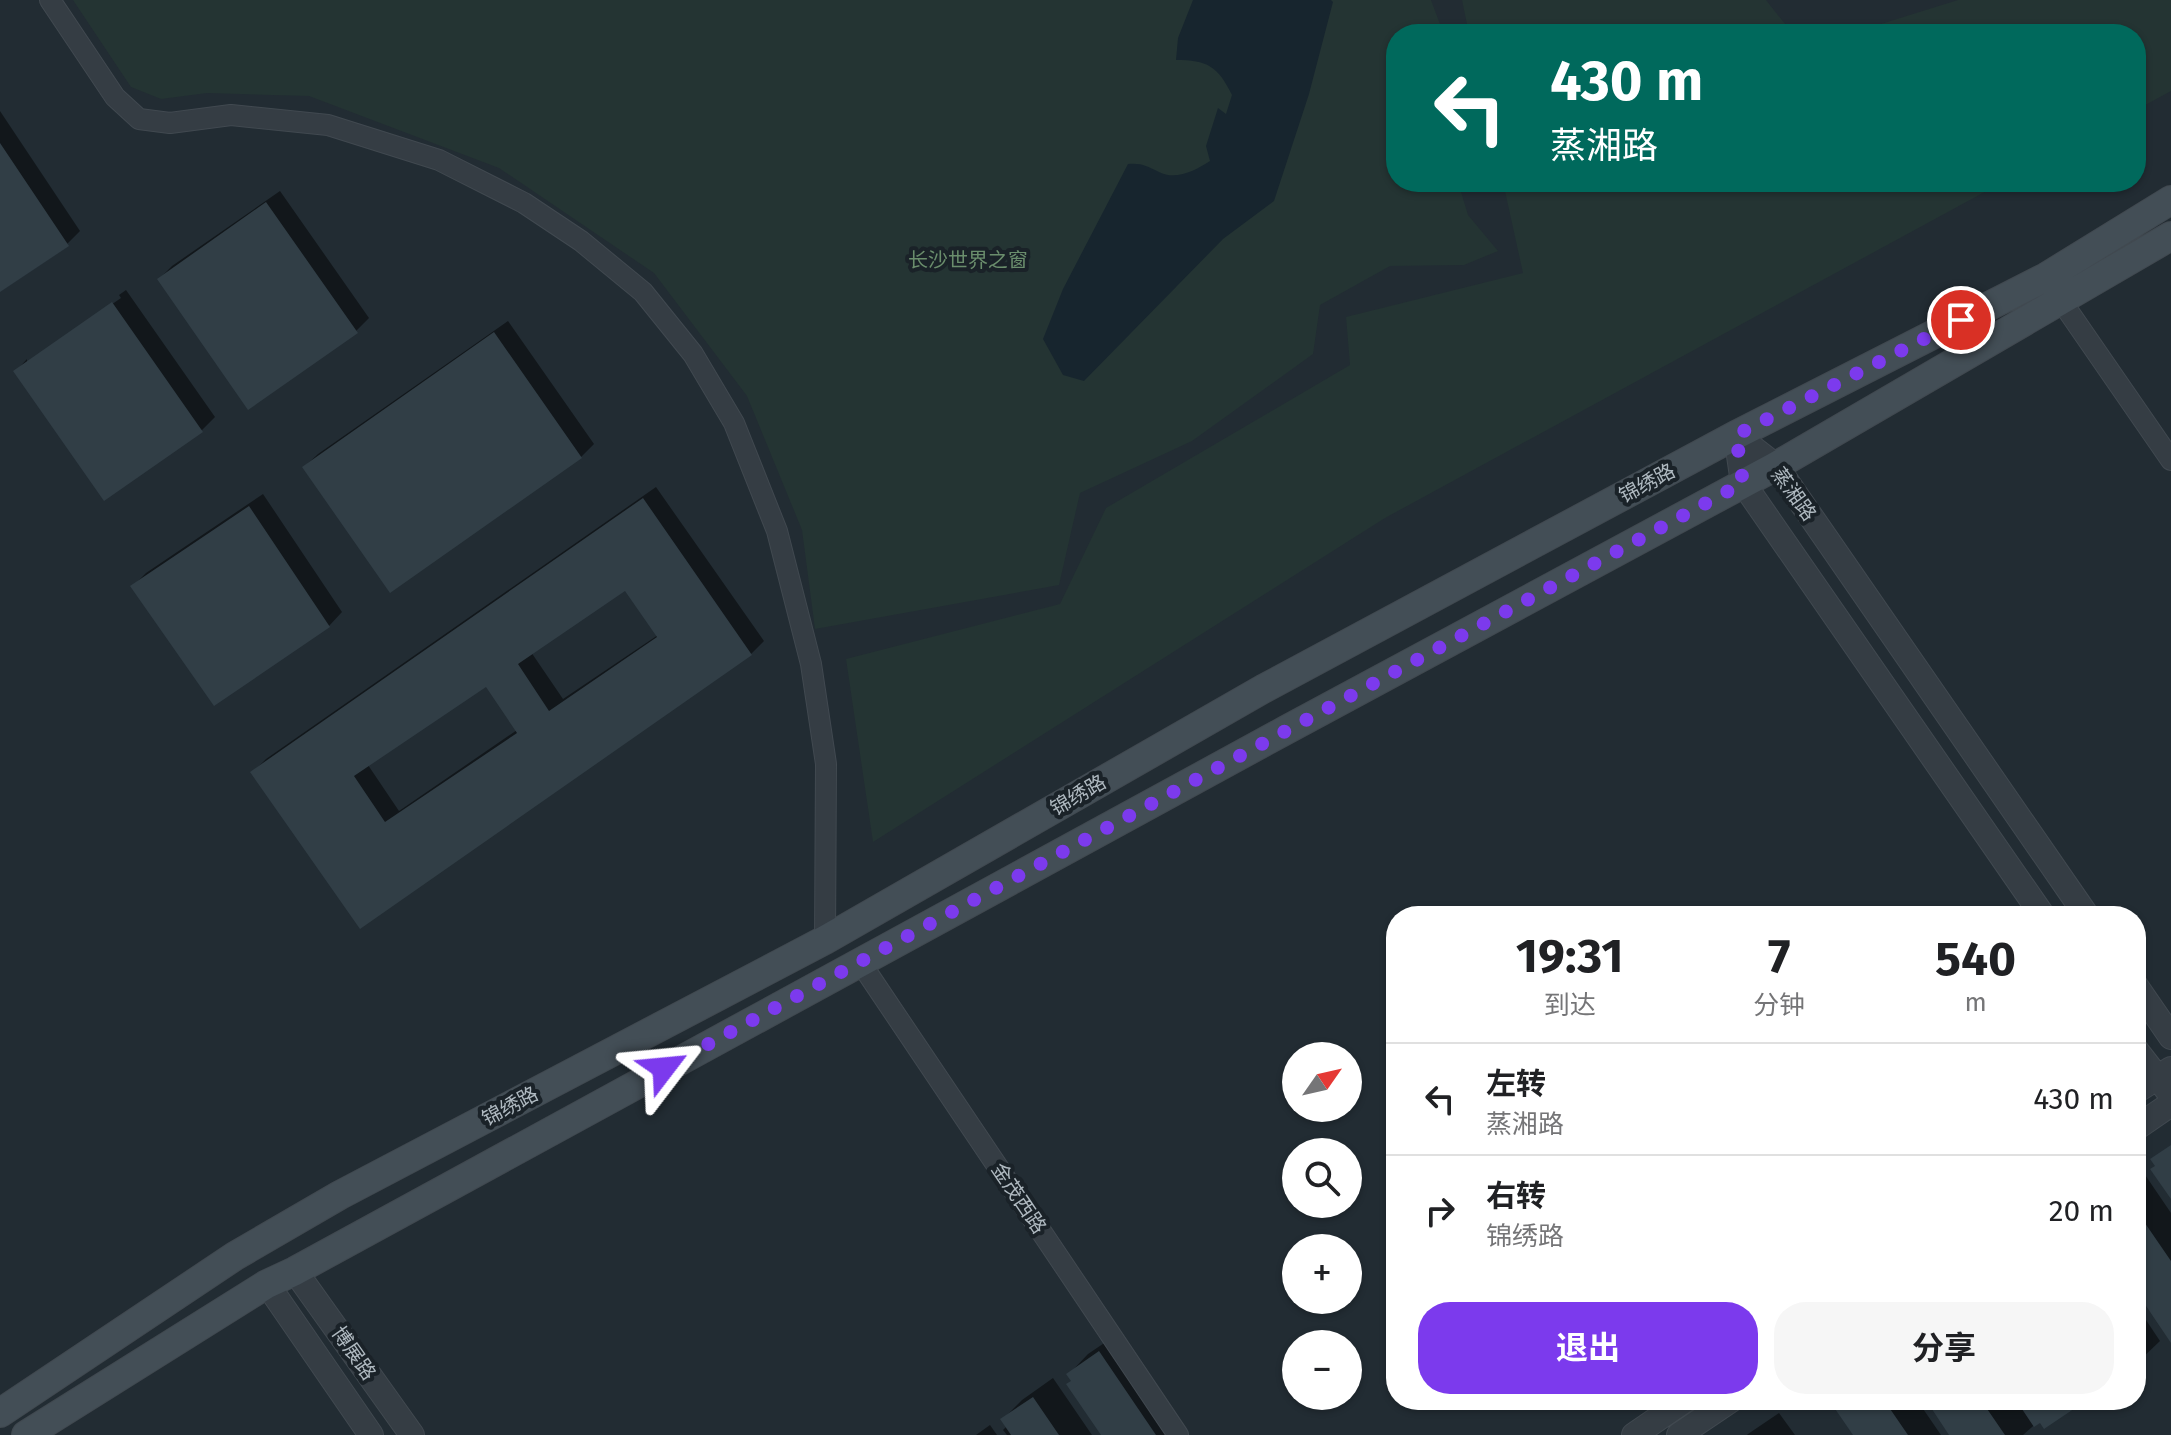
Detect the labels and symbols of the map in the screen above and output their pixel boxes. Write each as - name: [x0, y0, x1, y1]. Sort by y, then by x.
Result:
- park label: 长沙世界之窗: [908, 248, 1028, 272]
- pin: [1927, 286, 1995, 354]
- street label: 锦绣路: [1615, 458, 1679, 508]
- street label: 蒸湘路: [1767, 463, 1821, 525]
- street label: 锦绣路: [1046, 770, 1110, 820]
- position arrow: [622, 1026, 706, 1110]
- north arrow: [1282, 1042, 1362, 1122]
- street label: 锦绣路: [478, 1081, 542, 1131]
- street label: 金茂西路: [987, 1158, 1051, 1238]
- street label: 博展路: [327, 1322, 381, 1384]

